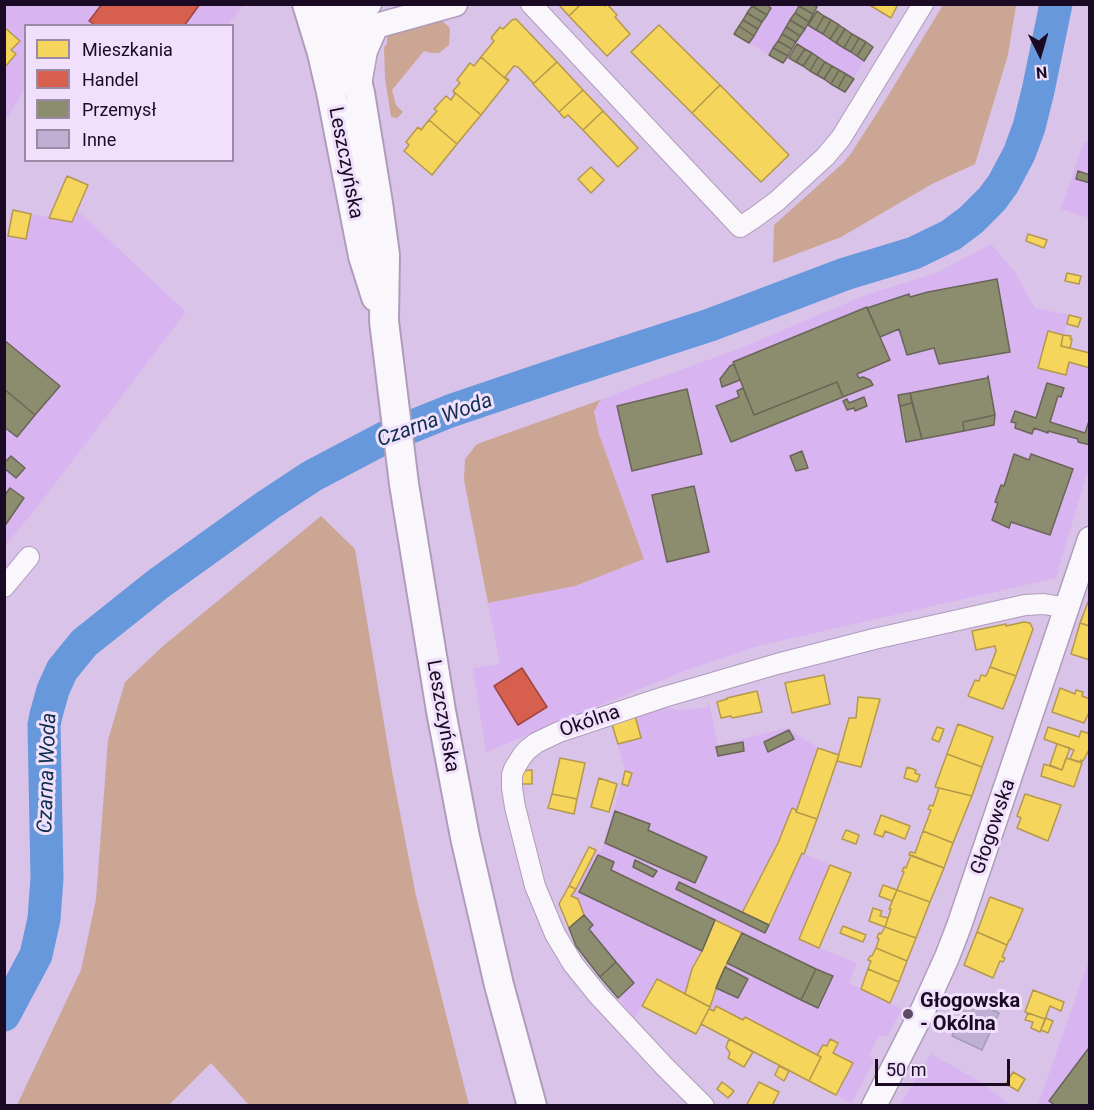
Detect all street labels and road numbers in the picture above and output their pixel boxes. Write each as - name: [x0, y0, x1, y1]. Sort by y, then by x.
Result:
- street label: Leszczyńska: [322, 105, 368, 221]
- street label: Leszczyńska: [420, 658, 464, 774]
- street label: Okólna: [557, 701, 623, 743]
- street label: Głogowska: [966, 776, 1022, 878]

